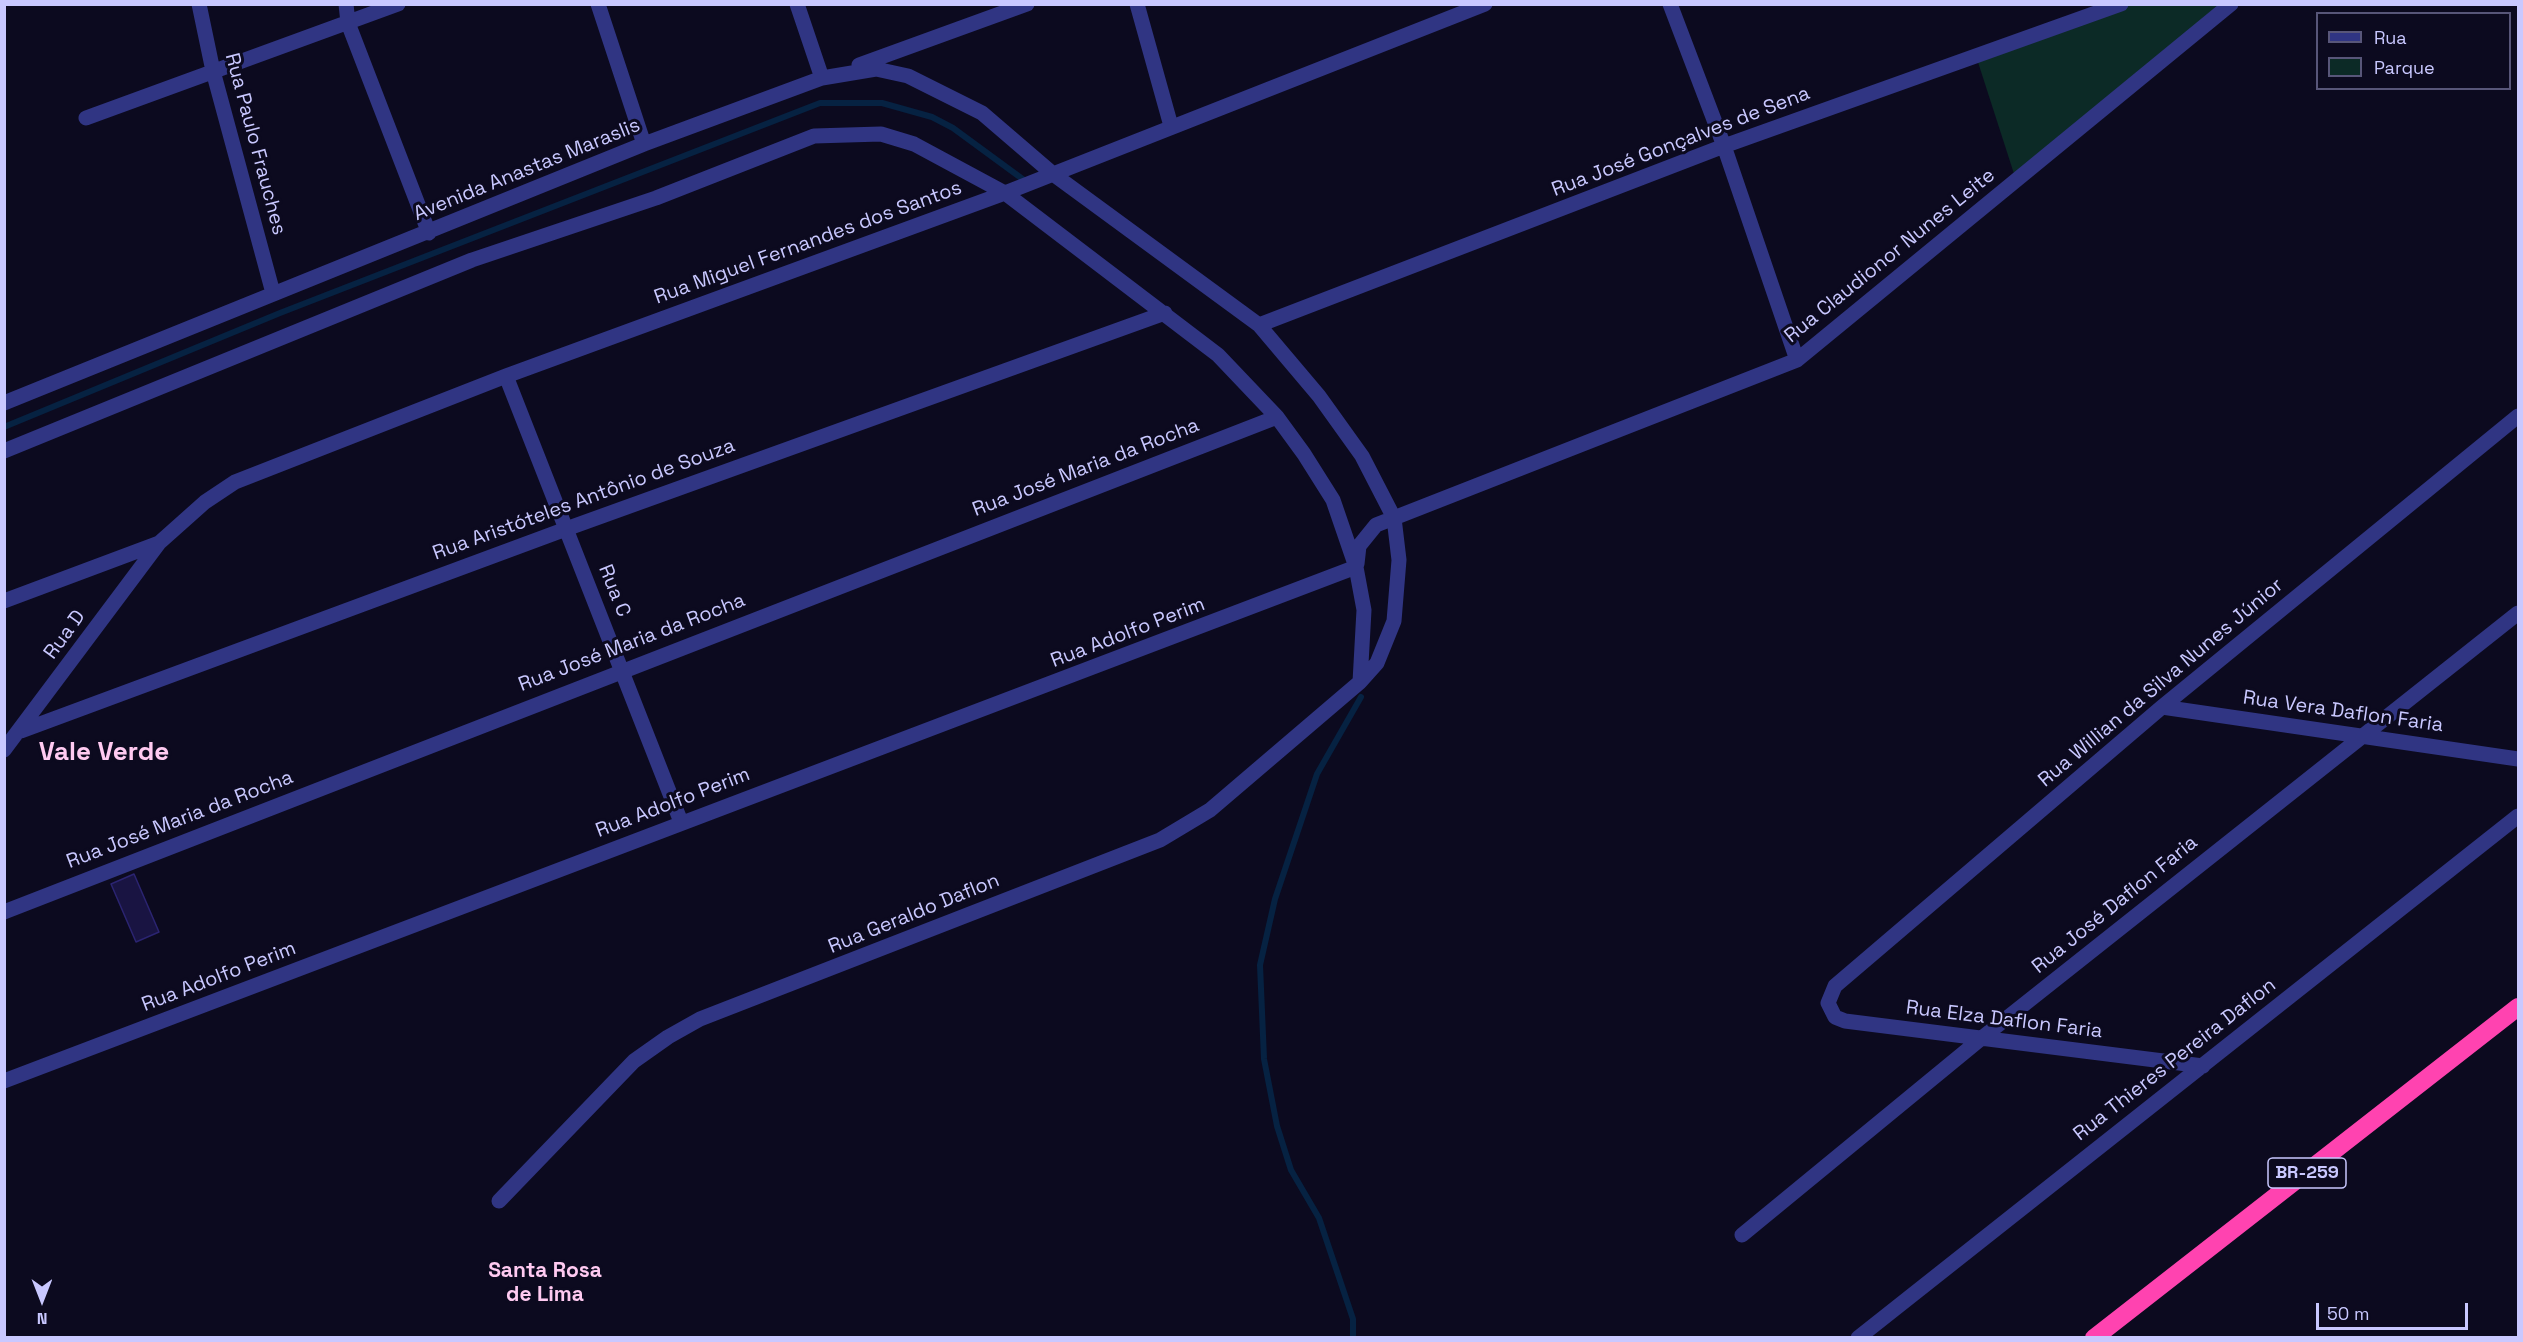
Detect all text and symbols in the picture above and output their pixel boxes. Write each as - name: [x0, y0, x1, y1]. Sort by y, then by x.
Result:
- legend: [2316, 12, 2511, 90]
- text: Rua: [2374, 26, 2407, 49]
- street label: Rua Paulo Frauches: [219, 50, 291, 238]
- text: Parque: [2374, 56, 2435, 79]
- street label: Rua José Gonçalves de Sena: [1549, 82, 1813, 202]
- street label: Avenida Anastas Maraslis: [410, 113, 644, 227]
- street label: Rua Claudionor Nunes Leite: [1780, 164, 2000, 348]
- street label: Rua Miguel Fernandes dos Santos: [651, 176, 965, 310]
- street label: Rua José Maria da Rocha: [969, 414, 1203, 522]
- street label: Rua Aristóteles Antônio de Souza: [430, 434, 738, 566]
- street label: Rua C: [593, 561, 635, 621]
- street label: Rua Willian da Silva Nunes Júnior: [2034, 573, 2288, 793]
- street label: Rua José Maria da Rocha: [515, 589, 749, 697]
- street label: Rua Adolfo Perim: [1047, 593, 1209, 673]
- street label: Rua D: [39, 606, 91, 664]
- street label: Rua Vera Daflon Faria: [2241, 686, 2445, 738]
- district label: Vale Verde: [39, 737, 169, 769]
- street label: Rua Adolfo Perim: [592, 763, 754, 843]
- street label: Rua José Maria da Rocha: [63, 766, 297, 874]
- street label: Rua José Daflon Faria: [2027, 831, 2203, 979]
- street label: Rua Geraldo Daflon: [825, 869, 1003, 959]
- street label: Rua Adolfo Perim: [138, 937, 300, 1017]
- street label: Rua Thieres Pereira Daflon: [2069, 974, 2281, 1146]
- street label: Rua Elza Daflon Faria: [1904, 996, 2104, 1044]
- road number: BR-259: [2268, 1158, 2346, 1188]
- district label: Santa Rosa de Lima: [488, 1258, 602, 1308]
- north arrow: [12, 1270, 72, 1330]
- scale bar: [2319, 1291, 2470, 1329]
- text: 50 m: [2327, 1302, 2369, 1325]
- text: N: [37, 1308, 47, 1329]

